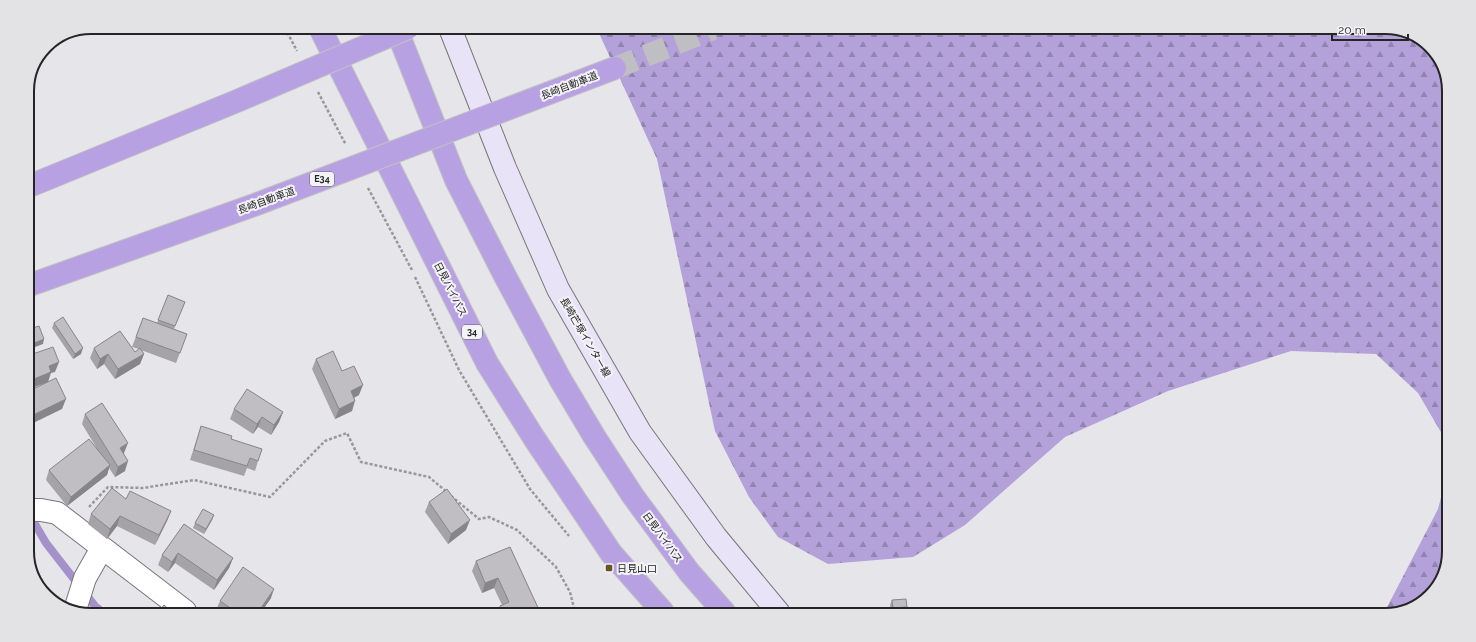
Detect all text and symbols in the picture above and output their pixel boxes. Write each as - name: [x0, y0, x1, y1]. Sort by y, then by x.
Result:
- scale bar: [1332, 16, 1408, 42]
- text: 20 m: [1338, 23, 1366, 37]
- street label: 長崎自動車道: [539, 70, 599, 101]
- road number: E34: [310, 172, 334, 186]
- street label: 長崎自動車道: [236, 185, 296, 216]
- street label: 日見バイパス: [432, 260, 469, 318]
- street label: 長崎芒塚インター線: [558, 296, 613, 379]
- road number: 34: [462, 325, 482, 339]
- street label: 日見バイパス: [641, 510, 685, 565]
- marker: 日見山口: [604, 563, 614, 573]
- place label: 日見山口: [617, 563, 657, 574]

